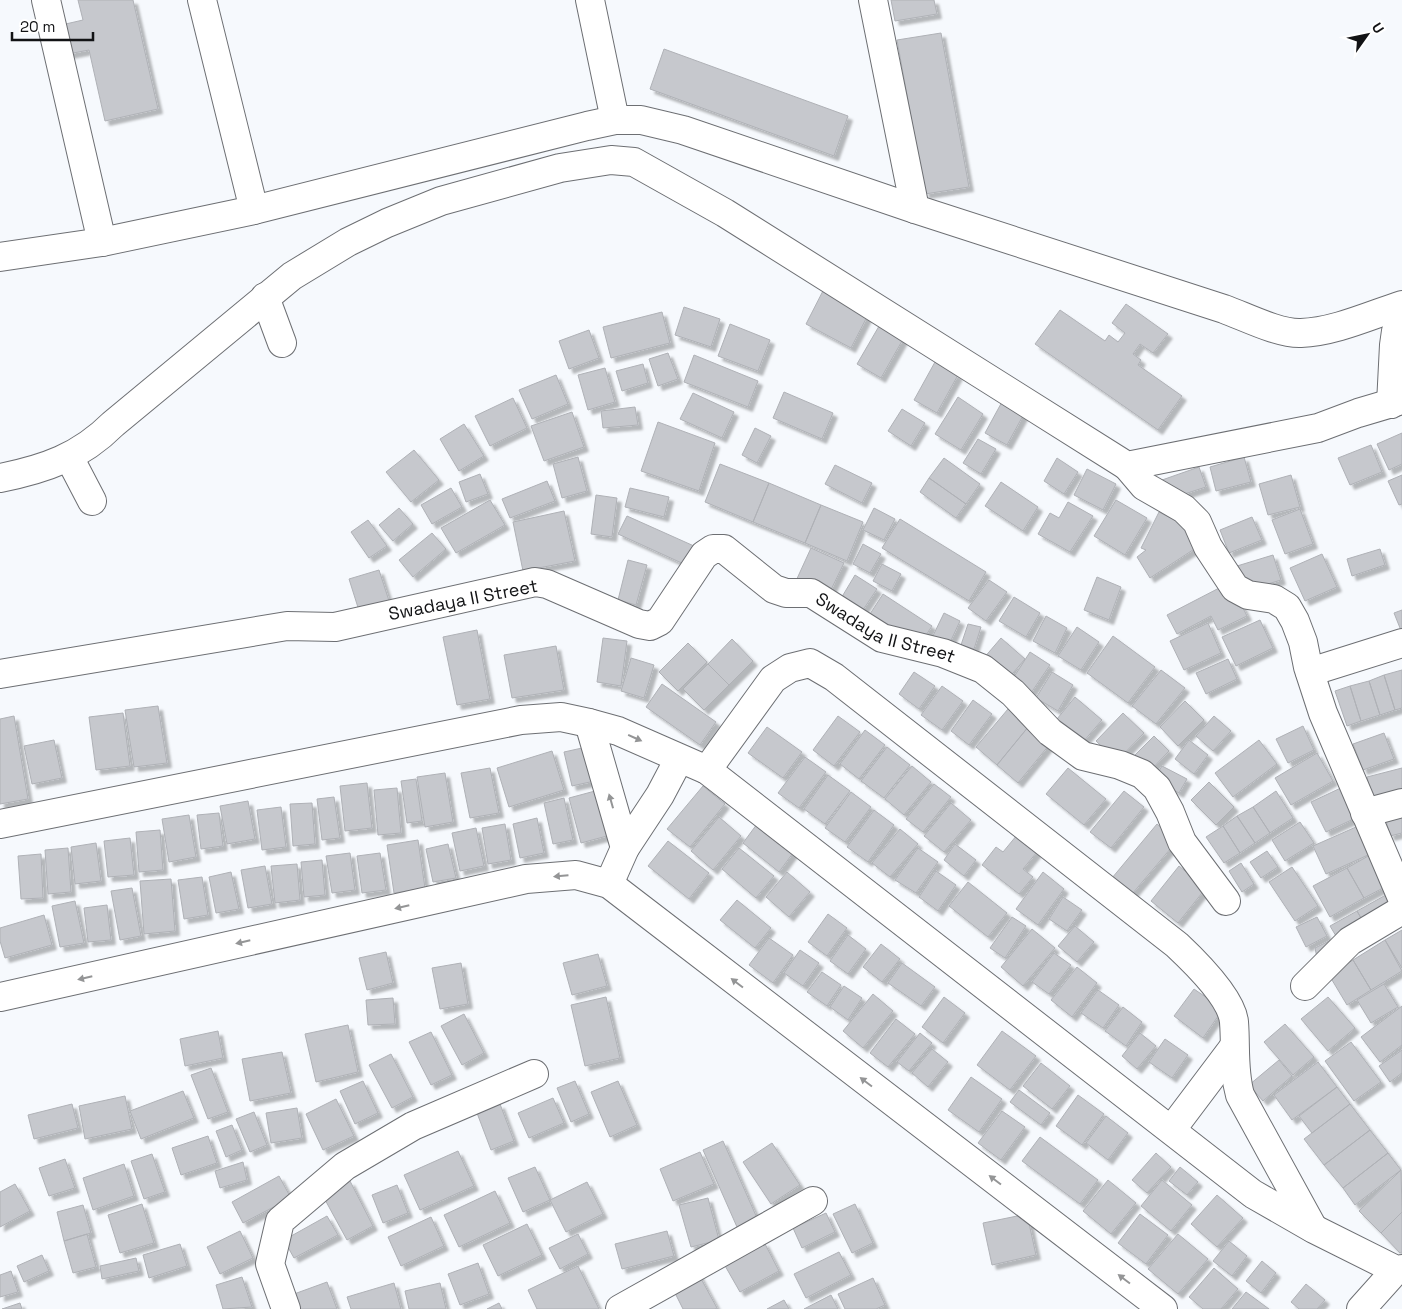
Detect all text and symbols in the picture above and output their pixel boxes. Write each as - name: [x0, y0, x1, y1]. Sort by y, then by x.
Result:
- scale bar: [12, 10, 94, 42]
- north arrow: [1342, 10, 1392, 60]
- text: 20 m: [20, 17, 55, 36]
- text: U: [1368, 19, 1388, 37]
- street label: Swadaya II Street: [386, 574, 539, 625]
- street label: Swadaya II Street: [811, 587, 959, 668]
- one-way arrow: [628, 735, 642, 743]
- one-way arrow: [607, 793, 615, 808]
- one-way arrow: [553, 872, 569, 880]
- one-way arrow: [394, 903, 409, 911]
- one-way arrow: [236, 938, 251, 946]
- one-way arrow: [77, 974, 92, 982]
- one-way arrow: [731, 977, 744, 988]
- one-way arrow: [860, 1076, 873, 1087]
- one-way arrow: [989, 1175, 1002, 1186]
- one-way arrow: [1118, 1274, 1131, 1285]

